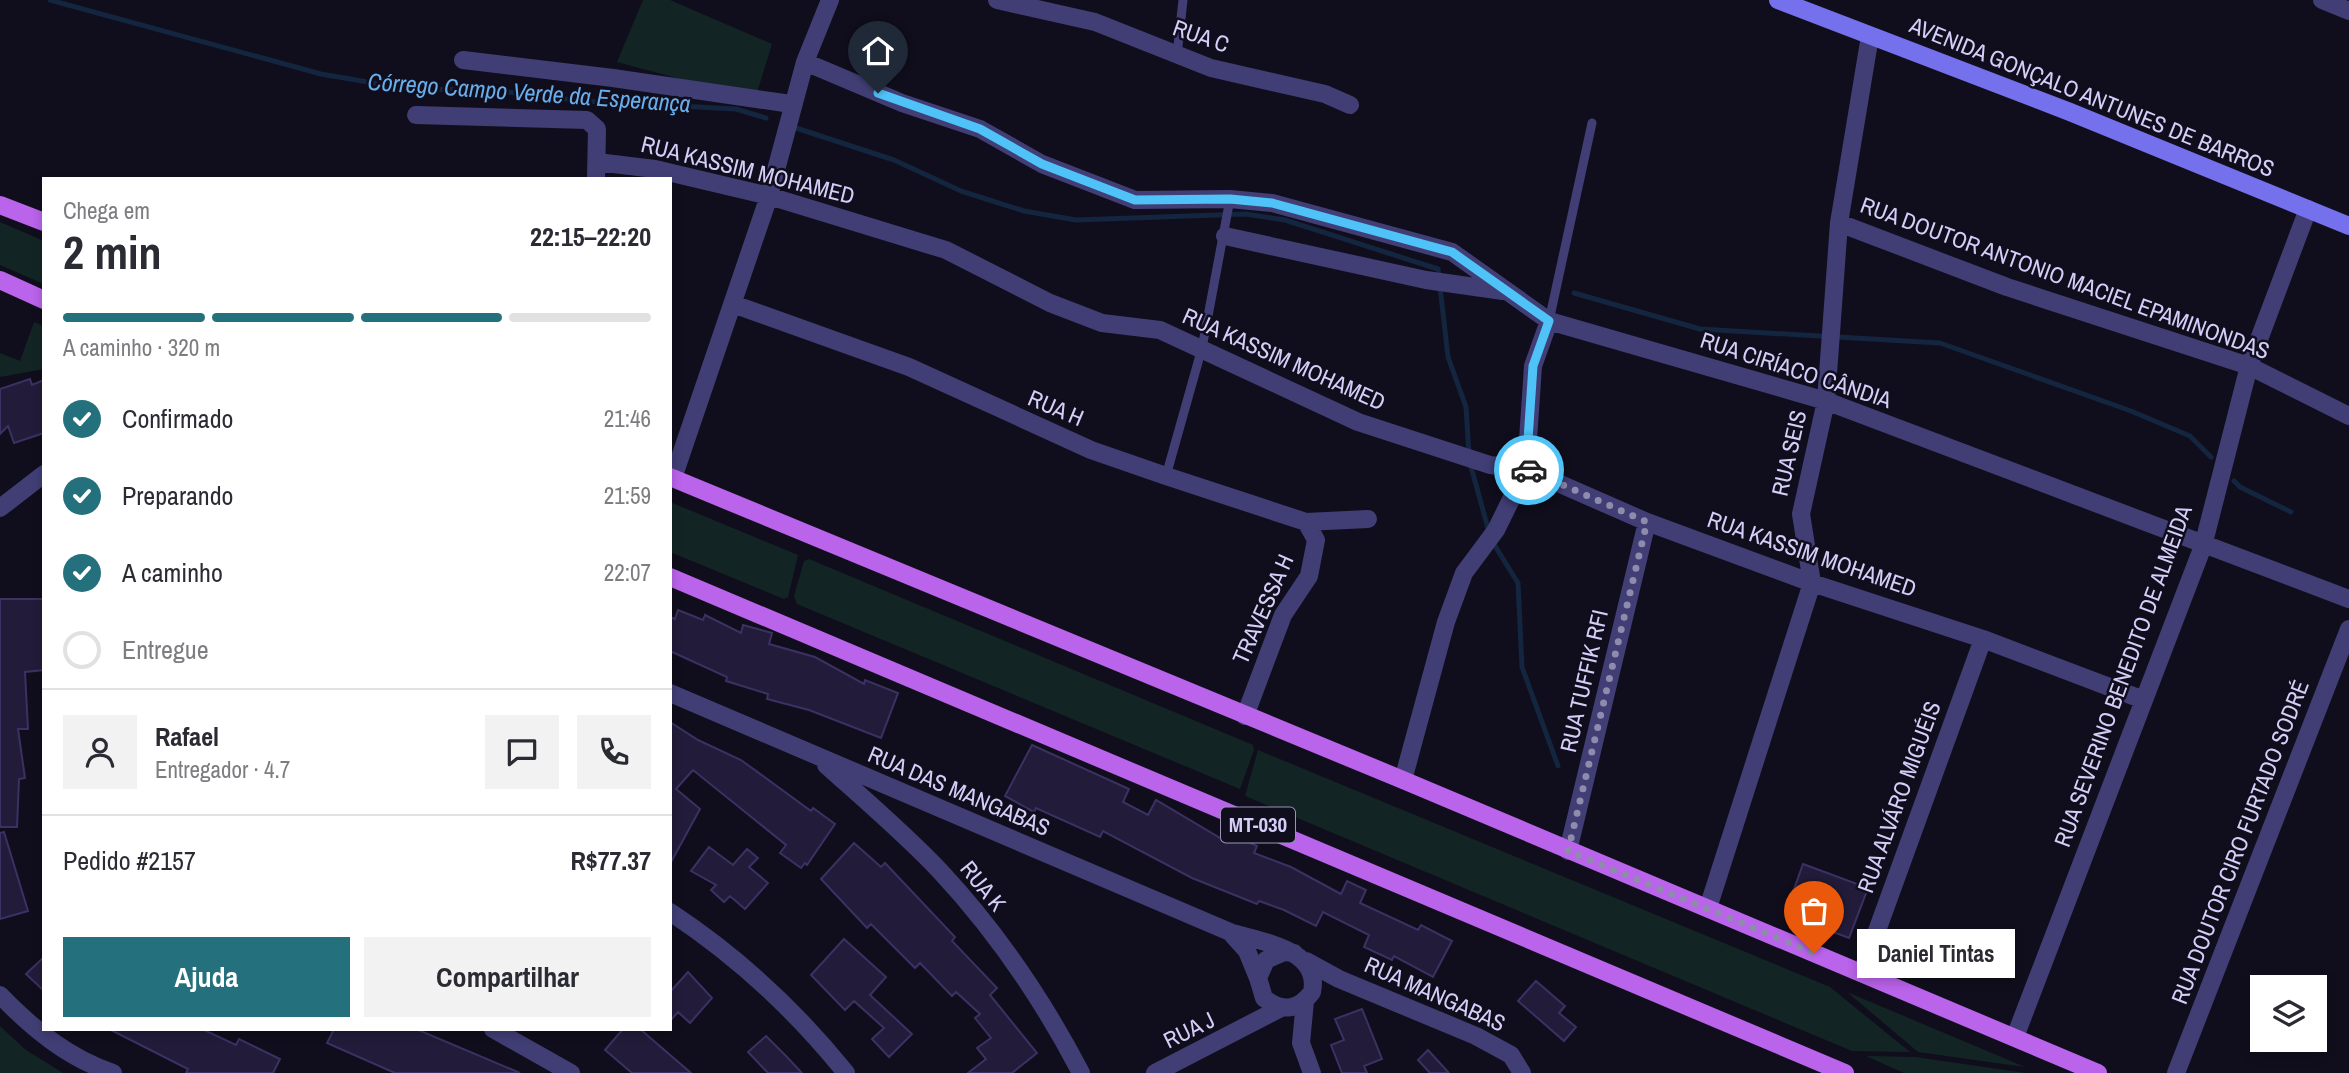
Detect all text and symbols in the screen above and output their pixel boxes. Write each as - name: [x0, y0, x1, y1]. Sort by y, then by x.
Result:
- street label: AVENIDA GONÇALO ANTUNES DE BARROS: [1904, 9, 2279, 184]
- street label: RUA C: [1169, 11, 1233, 60]
- pin: [848, 21, 908, 93]
- icon: home: [859, 32, 897, 70]
- water label: Córrego Campo Verde da Esperança: [367, 65, 692, 119]
- street label: RUA KASSIM MOHAMED: [638, 128, 858, 211]
- street label: RUA DOUTOR ANTONIO MACIEL EPAMINONDAS: [1856, 189, 2274, 366]
- text: Chega em: [63, 195, 150, 226]
- text: 22:15–22:20: [530, 219, 651, 254]
- text: 2 min: [63, 221, 162, 283]
- street label: RUA KASSIM MOHAMED: [1178, 300, 1391, 417]
- street label: RUA CIRÍACO CÂNDIA: [1697, 324, 1896, 415]
- text: A caminho · 320 m: [63, 332, 220, 363]
- street label: RUA H: [1024, 382, 1089, 433]
- icon: check: [63, 400, 101, 438]
- text: Confirmado: [122, 401, 233, 436]
- text: 21:46: [604, 403, 651, 434]
- street label: RUA SEIS: [1764, 407, 1813, 499]
- courier: [1494, 435, 1564, 505]
- icon: car: [1510, 451, 1548, 489]
- icon: check: [63, 477, 101, 515]
- text: Preparando: [122, 478, 233, 513]
- text: 21:59: [604, 480, 651, 511]
- street label: RUA SEVERINO BENEDITO DE ALMEIDA: [2046, 500, 2199, 851]
- street label: RUA KASSIM MOHAMED: [1704, 503, 1921, 604]
- street label: TRAVESSA H: [1225, 549, 1301, 669]
- icon: check: [63, 554, 101, 592]
- text: A caminho: [122, 555, 223, 590]
- text: 22:07: [604, 557, 651, 588]
- street label: RUA TUFFIK RFI: [1552, 607, 1615, 755]
- text: Entregue: [122, 632, 209, 667]
- street label: RUA DOUTOR CIRO FURTADO SODRÉ: [2163, 675, 2316, 1008]
- street label: RUA ALVÁRO MIGUÉIS: [1849, 697, 1948, 897]
- button: person: [63, 715, 137, 789]
- button: chat: [485, 715, 559, 789]
- button: phone: [577, 715, 651, 789]
- text: Rafael: [155, 719, 219, 754]
- street label: RUA DAS MANGABAS: [863, 738, 1055, 843]
- text: Entregador · 4.7: [155, 754, 290, 785]
- road number: MT-030: [1221, 808, 1295, 842]
- text: Pedido #2157: [63, 843, 196, 878]
- text: R$77.37: [570, 843, 651, 878]
- street label: RUA K: [954, 854, 1014, 918]
- pin: [1784, 881, 1844, 953]
- icon: bag: [1795, 892, 1833, 930]
- callout: Daniel Tintas: [1856, 928, 2014, 978]
- button: Ajuda: [63, 937, 350, 1017]
- button: Compartilhar: [364, 937, 651, 1017]
- text: Daniel Tintas: [1877, 938, 1995, 969]
- street label: RUA MANGABAS: [1360, 949, 1510, 1038]
- map controls: [2250, 975, 2327, 1052]
- button: layers: [2250, 975, 2327, 1052]
- street label: RUA J: [1158, 1004, 1220, 1055]

